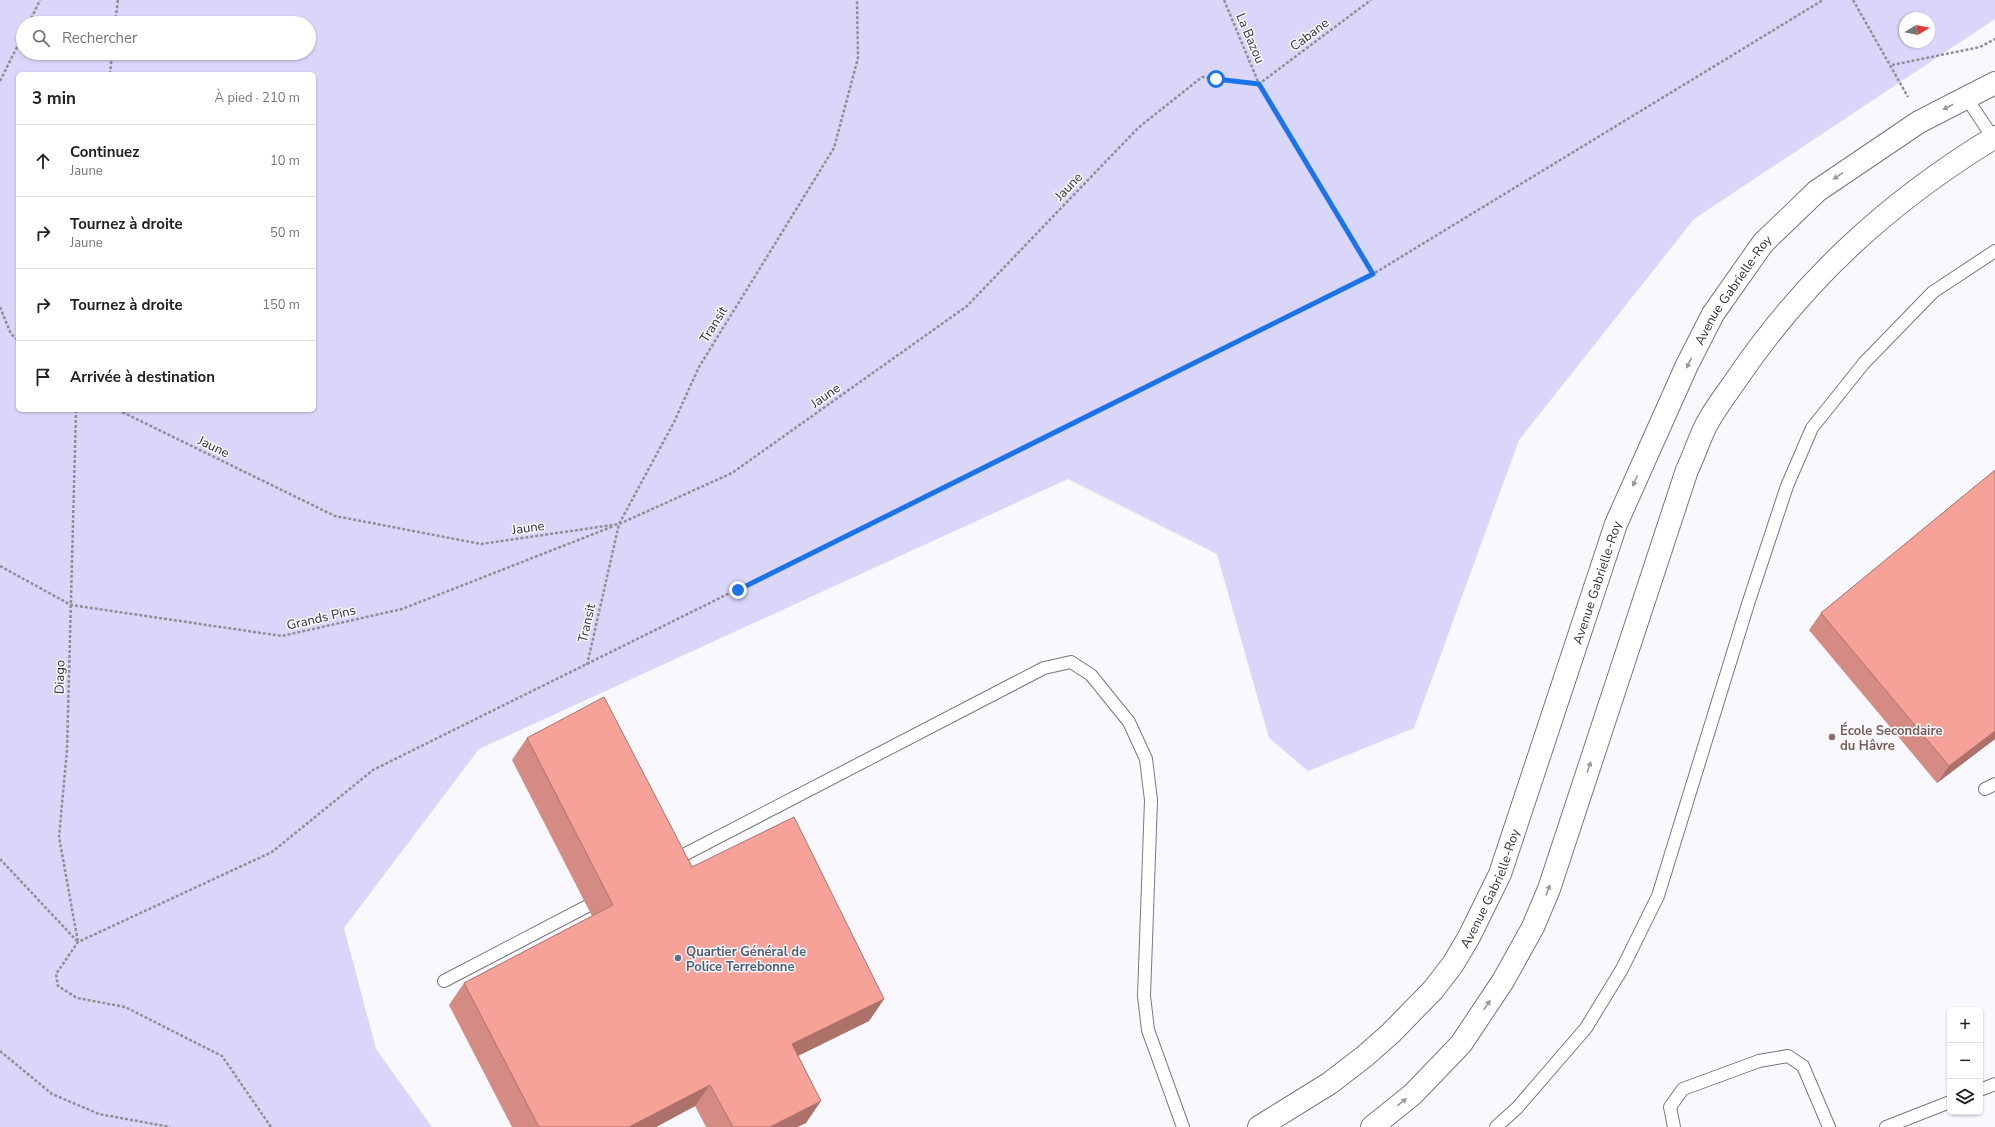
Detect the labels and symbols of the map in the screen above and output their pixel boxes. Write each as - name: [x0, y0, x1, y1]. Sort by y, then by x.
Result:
- street label: La Bazou: [1231, 10, 1269, 66]
- north arrow: [1899, 12, 1935, 48]
- street label: Cabane: [1287, 14, 1333, 55]
- route start: [1207, 70, 1225, 88]
- one-way arrow: [1942, 103, 1954, 110]
- street label: Jaune: [1050, 169, 1087, 205]
- one-way arrow: [1833, 172, 1843, 180]
- street label: Avenue Gabrielle-Roy: [1691, 231, 1776, 348]
- street label: Transit: [696, 303, 732, 346]
- one-way arrow: [1686, 357, 1692, 368]
- street label: Jaune: [806, 379, 844, 413]
- street label: Jaune: [194, 431, 232, 462]
- one-way arrow: [1632, 476, 1638, 488]
- street label: Jaune: [510, 517, 546, 539]
- street label: Avenue Gabrielle-Roy: [1569, 519, 1626, 647]
- route end: [729, 581, 747, 599]
- street label: Grands Pins: [285, 601, 358, 635]
- street label: Transit: [574, 602, 600, 645]
- street label: Diago: [50, 660, 70, 695]
- place label: École Secondaire du Hâvre: [1840, 722, 1942, 755]
- marker: École Secondaire du Hâvre: [1827, 732, 1837, 742]
- one-way arrow: [1586, 761, 1592, 773]
- street label: Avenue Gabrielle-Roy: [1456, 826, 1525, 952]
- one-way arrow: [1545, 884, 1551, 896]
- place label: Quartier Général de Police Terrebonne: [686, 943, 806, 976]
- marker: Quartier Général de Police Terrebonne: [673, 953, 683, 963]
- one-way arrow: [1484, 999, 1491, 1011]
- one-way arrow: [1397, 1098, 1408, 1107]

